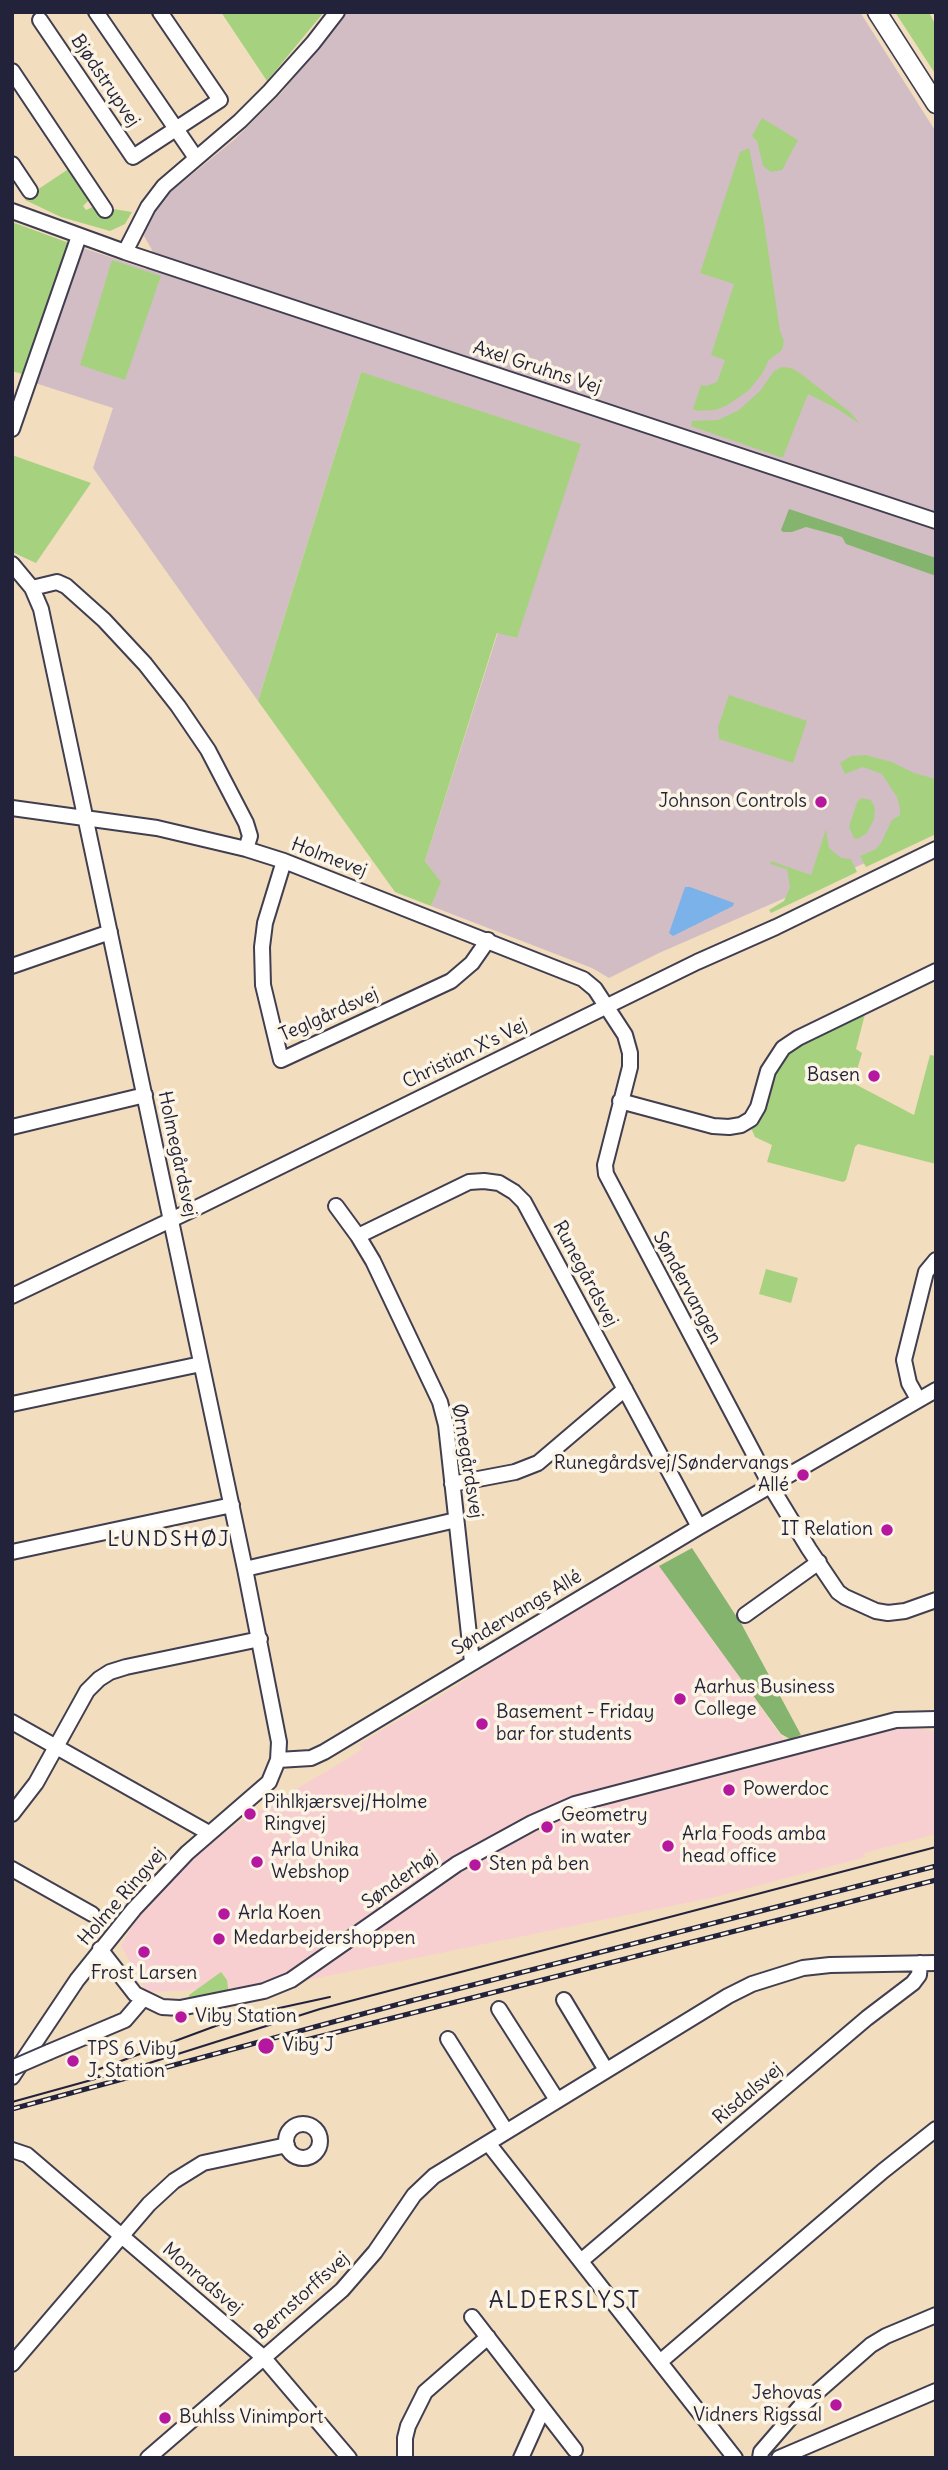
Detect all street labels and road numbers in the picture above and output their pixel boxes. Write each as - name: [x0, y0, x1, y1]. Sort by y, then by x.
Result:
- street label: Bjødstrupvej: [66, 30, 144, 132]
- street label: Axel Gruhns Vej: [470, 337, 604, 399]
- street label: Holmevej: [288, 833, 370, 883]
- street label: Teglgårdsvej: [276, 983, 382, 1047]
- street label: Christian X's Vej: [399, 1014, 531, 1094]
- street label: Holmegårdsvej: [153, 1089, 201, 1219]
- street label: Runegårdsvej: [548, 1217, 622, 1331]
- street label: Søndervangen: [648, 1228, 726, 1348]
- street label: Ørnegårdsvej: [447, 1402, 487, 1520]
- street label: Søndervangs Allé: [448, 1565, 586, 1661]
- street label: Holme Ringvej: [73, 1844, 171, 1950]
- street label: Sønderhøj: [358, 1846, 442, 1914]
- street label: Risdalsvej: [709, 2058, 787, 2130]
- street label: Monradsvej: [157, 2238, 247, 2320]
- street label: Bernstorffsvej: [250, 2247, 354, 2345]

